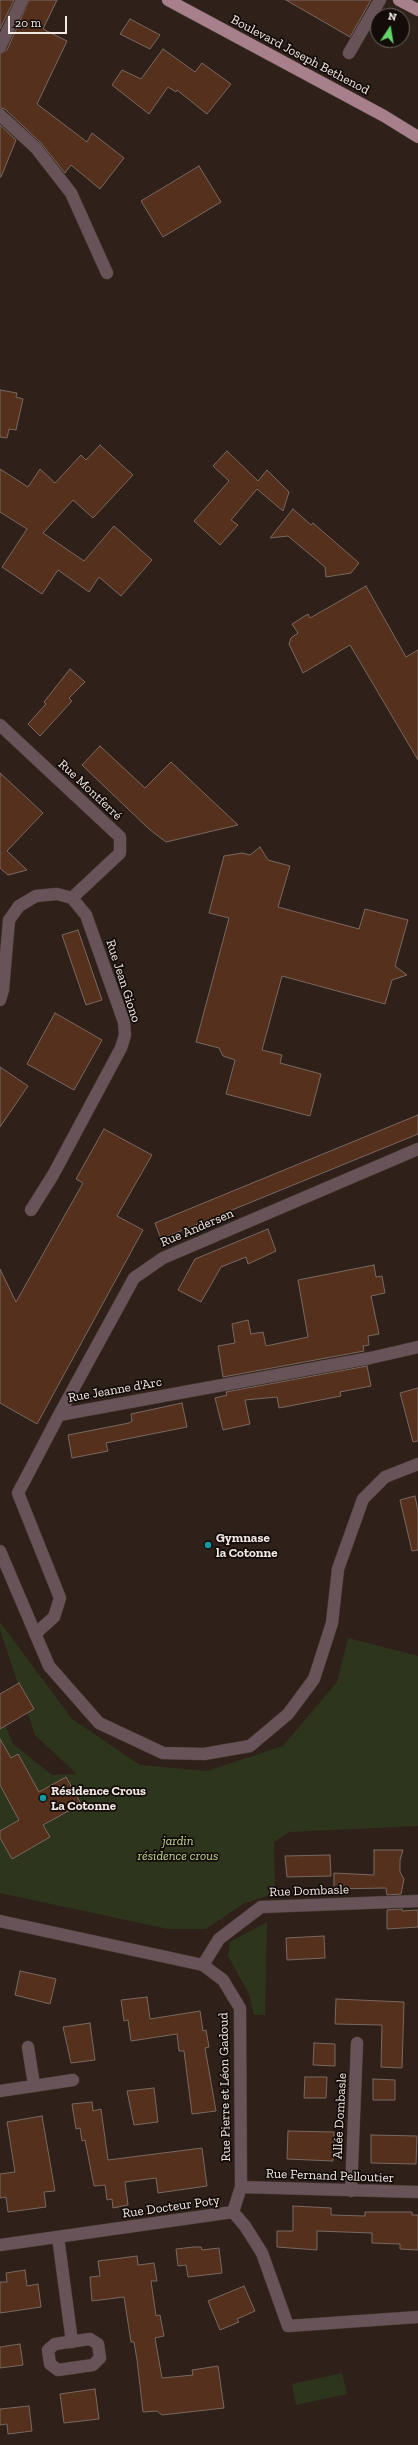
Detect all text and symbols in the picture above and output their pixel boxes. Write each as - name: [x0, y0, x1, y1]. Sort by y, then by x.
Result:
- scale bar: [10, 8, 69, 34]
- north arrow: [370, 8, 410, 48]
- text: N: [387, 10, 398, 24]
- street label: Boulevard Joseph Bethenod: [228, 12, 372, 98]
- text: 20 m: [15, 16, 41, 30]
- street label: Rue Montferré: [55, 756, 125, 824]
- street label: Rue Jean Giono: [102, 938, 144, 1024]
- street label: Rue Andersen: [158, 1206, 236, 1250]
- street label: Rue Jeanne d'Arc: [67, 1374, 163, 1406]
- place label: Gymnase la Cotonne: [216, 1530, 278, 1561]
- marker: Gymnase la Cotonne: [203, 1540, 213, 1550]
- place label: Résidence Crous La Cotonne: [51, 1783, 146, 1814]
- marker: Résidence Crous La Cotonne: [38, 1793, 48, 1803]
- park label: jardin résidence crous: [138, 1833, 218, 1864]
- street label: Rue Dombasle: [269, 1882, 349, 1900]
- street label: Rue Pierre et Léon Gadoud: [216, 2012, 234, 2162]
- street label: Allée Dombasle: [330, 2073, 350, 2159]
- street label: Rue Fernand Pelloutier: [266, 2166, 394, 2186]
- street label: Rue Docteur Poty: [121, 2192, 221, 2222]

